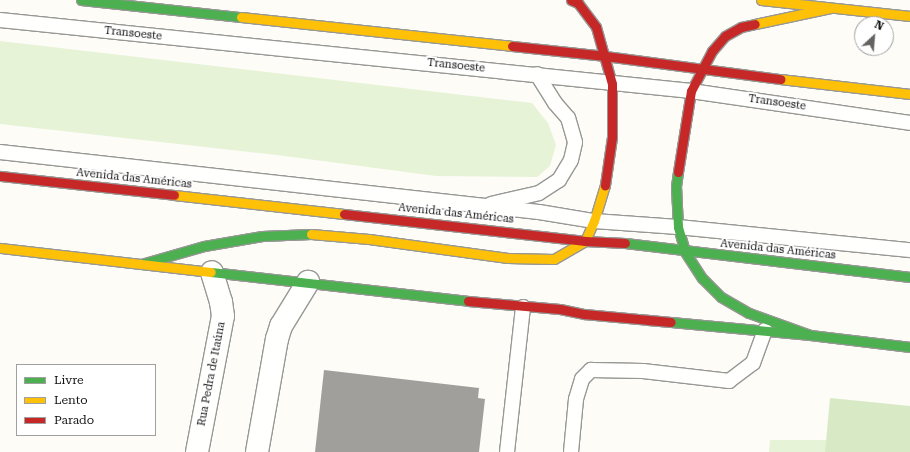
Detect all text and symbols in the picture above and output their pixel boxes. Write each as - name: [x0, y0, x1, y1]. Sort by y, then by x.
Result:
- north arrow: [854, 16, 894, 56]
- text: N: [872, 18, 886, 33]
- street label: Transoeste: [104, 24, 162, 44]
- street label: Transoeste: [427, 56, 485, 76]
- street label: Transoeste: [747, 92, 807, 114]
- street label: Avenida das Américas: [76, 166, 192, 192]
- street label: Avenida das Américas: [398, 201, 514, 227]
- street label: Avenida das Américas: [720, 237, 836, 263]
- street label: Rua Pedra de Itaúna: [195, 321, 229, 427]
- legend: [16, 364, 156, 436]
- text: Livre: [54, 373, 84, 387]
- text: Lento: [54, 393, 88, 407]
- text: Parado: [54, 413, 94, 427]

